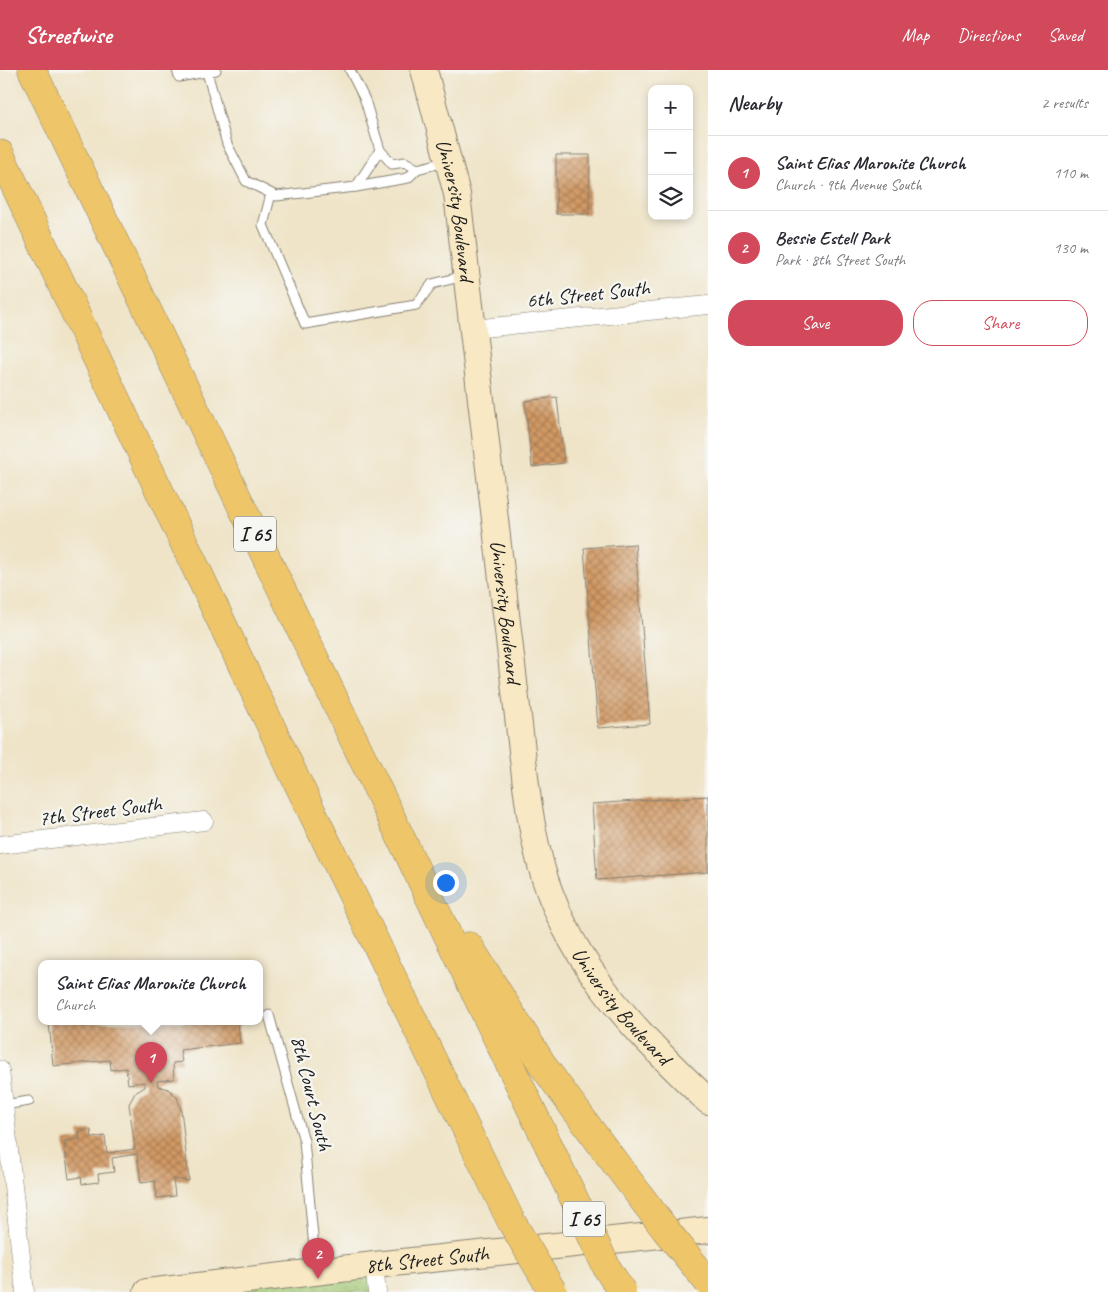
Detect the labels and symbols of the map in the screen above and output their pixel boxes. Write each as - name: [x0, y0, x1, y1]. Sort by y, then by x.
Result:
- street label: University Boulevard: [430, 136, 480, 286]
- street label: 6th Street South: [525, 274, 652, 313]
- road number: I 65: [234, 516, 276, 552]
- street label: University Boulevard: [485, 539, 527, 688]
- street label: 7th Street South: [37, 790, 164, 831]
- your location: [433, 870, 459, 896]
- street label: University Boulevard: [566, 943, 679, 1073]
- street label: 8th Court South: [285, 1033, 339, 1154]
- pin: 1: [135, 1042, 167, 1083]
- road number: I 65: [563, 1202, 605, 1236]
- pin: 2: [302, 1238, 334, 1279]
- street label: 8th Street South: [364, 1240, 491, 1279]

